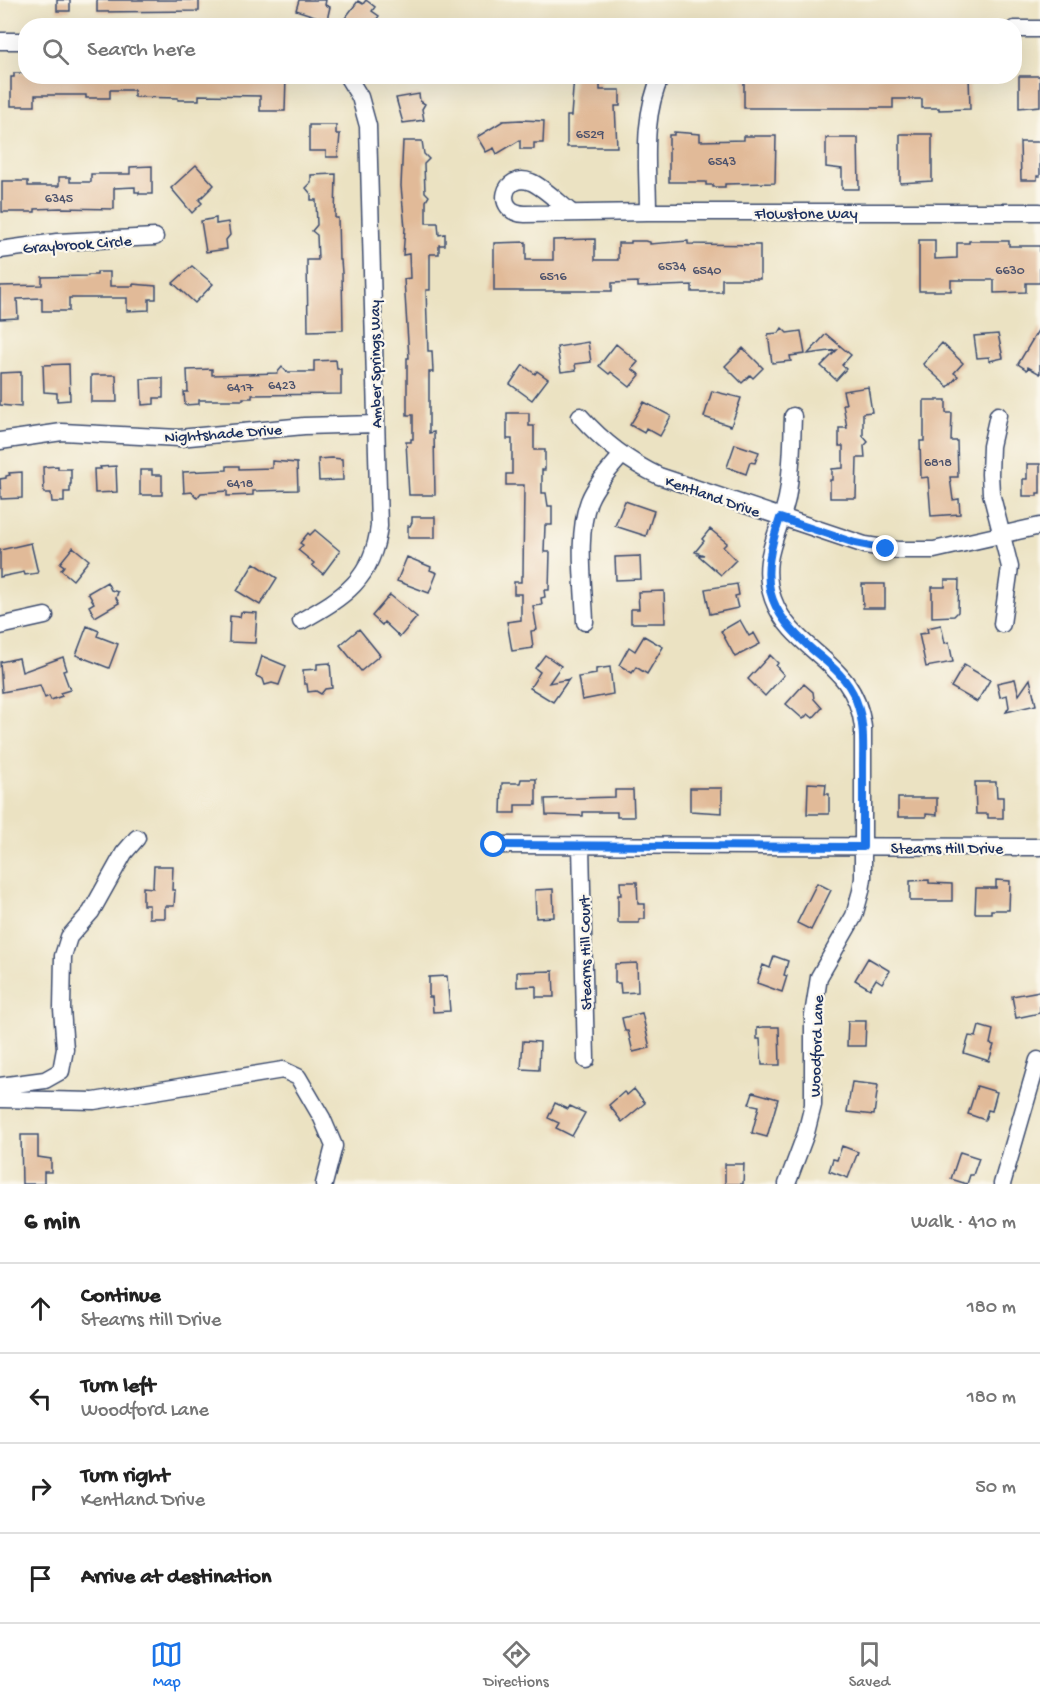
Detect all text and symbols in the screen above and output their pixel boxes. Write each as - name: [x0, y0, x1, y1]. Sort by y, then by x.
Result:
- search box: [18, 18, 1022, 84]
- icon: search: [39, 35, 72, 68]
- text: Search here: [87, 38, 195, 64]
- house number: 6529: [576, 127, 604, 144]
- house number: 6543: [708, 154, 736, 171]
- house number: 6345: [45, 191, 73, 208]
- street label: Flowstone Way: [753, 206, 858, 225]
- street label: Graybrook Circle: [22, 233, 133, 260]
- house number: 6534: [658, 259, 687, 276]
- house number: 6540: [692, 263, 722, 280]
- house number: 6630: [995, 263, 1025, 280]
- house number: 6516: [539, 269, 568, 286]
- street label: Amber Springs Way: [367, 300, 388, 428]
- house number: 6423: [268, 378, 296, 395]
- house number: 6417: [227, 380, 254, 397]
- street label: Nightshade Drive: [164, 422, 283, 449]
- house number: 6818: [924, 455, 952, 472]
- street label: Kentland Drive: [662, 473, 763, 524]
- house number: 6418: [226, 476, 254, 493]
- route end: [872, 535, 898, 561]
- route start: [480, 831, 506, 857]
- street label: Stearns Hill Drive: [891, 841, 1004, 860]
- street label: Stearns Hill Court: [577, 894, 598, 1010]
- street label: Woodford Lane: [807, 994, 830, 1098]
- text: 6 min: [24, 1208, 80, 1239]
- text: Walk · 410 m: [911, 1212, 1016, 1235]
- text: Continue: [81, 1284, 161, 1310]
- icon: ahead: [24, 1292, 57, 1325]
- text: 180 m: [967, 1297, 1016, 1320]
- text: Stearns Hill Drive: [81, 1310, 221, 1333]
- text: Turn left: [81, 1374, 155, 1400]
- icon: left: [24, 1382, 57, 1415]
- text: 180 m: [967, 1387, 1016, 1410]
- text: Woodford Lane: [81, 1400, 209, 1423]
- text: Turn right: [81, 1464, 169, 1490]
- icon: right: [24, 1472, 57, 1505]
- text: 50 m: [975, 1477, 1016, 1500]
- text: Kentland Drive: [81, 1490, 205, 1513]
- icon: arrive: [24, 1562, 57, 1595]
- text: Arrive at destination: [81, 1565, 271, 1591]
- tab: Map: [150, 1638, 183, 1693]
- tab: Directions: [483, 1638, 549, 1693]
- tab: Saved: [849, 1638, 890, 1693]

